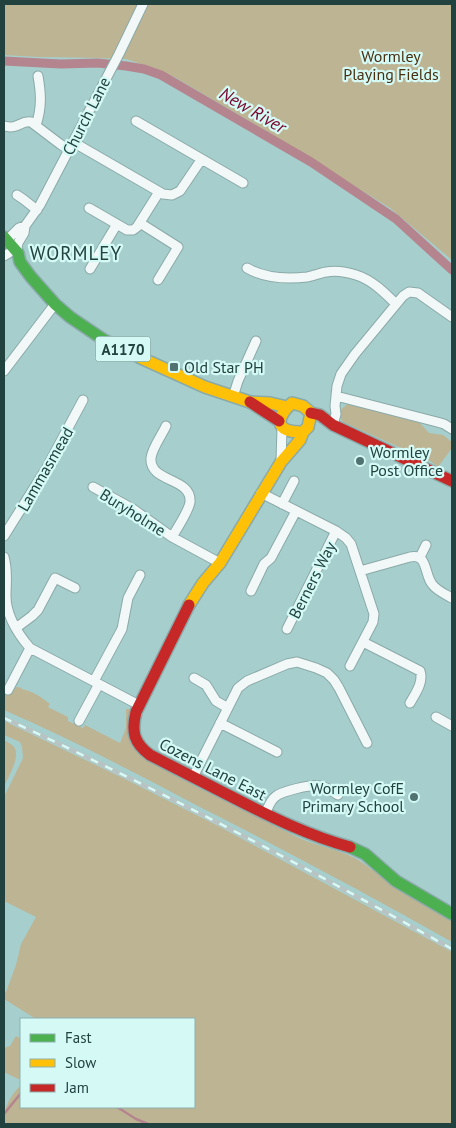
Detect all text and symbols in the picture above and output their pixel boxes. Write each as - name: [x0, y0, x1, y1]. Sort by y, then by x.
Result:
- park label: Wormley Playing Fields: [343, 46, 439, 84]
- street label: Church Lane: [58, 74, 114, 158]
- water label: New River: [216, 82, 291, 139]
- district label: WORMLEY: [30, 241, 122, 265]
- road number: A1170: [96, 336, 150, 362]
- place label: Old Star PH: [184, 357, 264, 377]
- marker: Old Star PH: [168, 361, 180, 373]
- street label: Lammasmead: [13, 423, 77, 515]
- place label: Wormley Post Office: [370, 442, 443, 480]
- marker: Wormley Post Office: [354, 455, 366, 467]
- street label: Buryholme: [96, 484, 170, 540]
- street label: Berners Way: [284, 538, 340, 622]
- street label: Cozens Lane East: [156, 733, 270, 805]
- place label: Wormley CofE Primary School: [302, 778, 404, 816]
- marker: Wormley CofE Primary School: [408, 791, 420, 803]
- legend: [20, 1018, 195, 1108]
- text: Fast: [65, 1028, 92, 1047]
- text: Slow: [65, 1053, 96, 1072]
- text: Jam: [64, 1078, 89, 1097]

